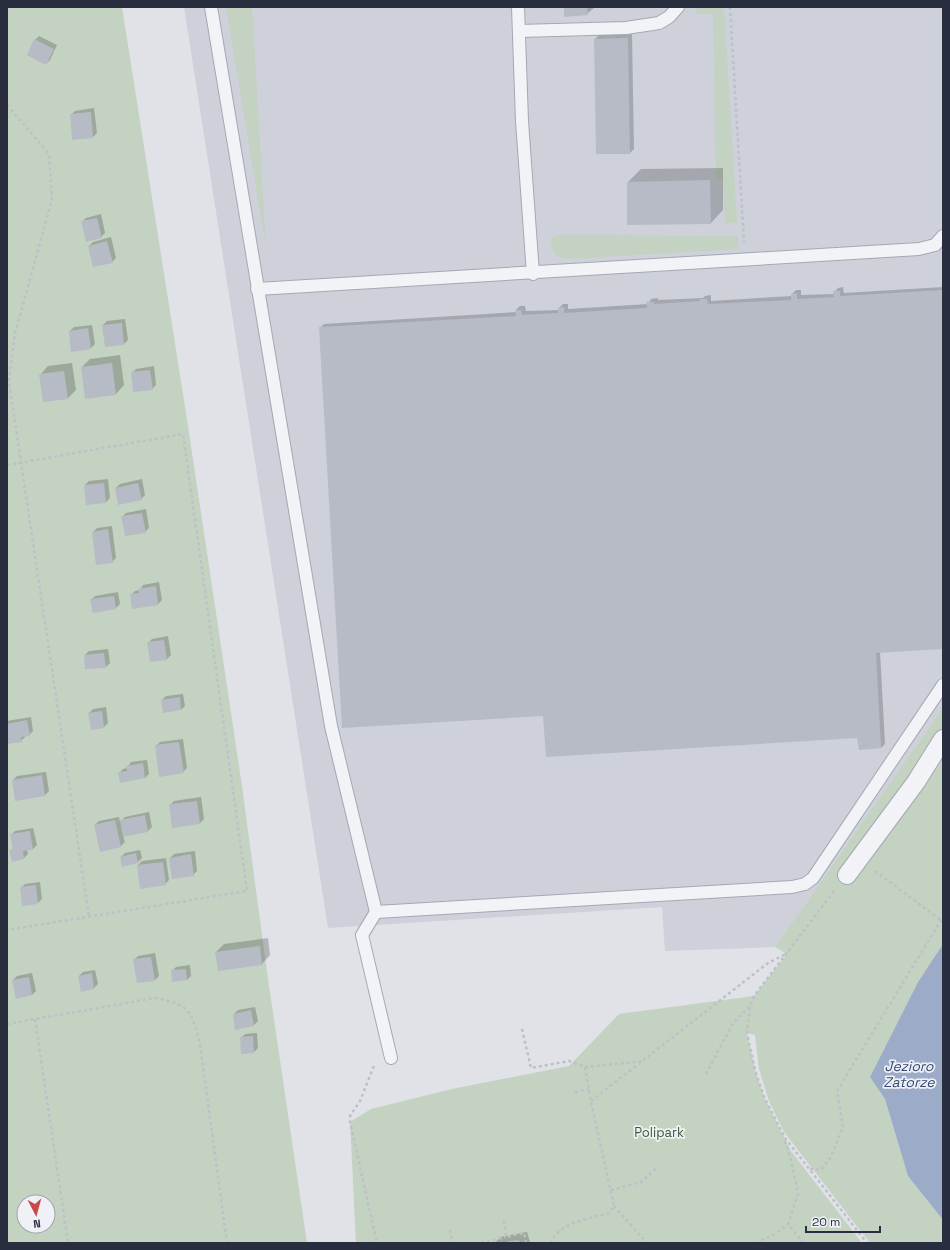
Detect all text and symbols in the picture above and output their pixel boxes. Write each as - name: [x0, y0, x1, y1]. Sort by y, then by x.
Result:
- water label: Jezioro Zatorze: [883, 1057, 935, 1091]
- park label: Polipark: [634, 1124, 684, 1141]
- north arrow: [16, 1194, 56, 1234]
- scale bar: [806, 1208, 880, 1234]
- text: 20 m: [812, 1214, 840, 1230]
- text: N: [33, 1217, 41, 1231]

